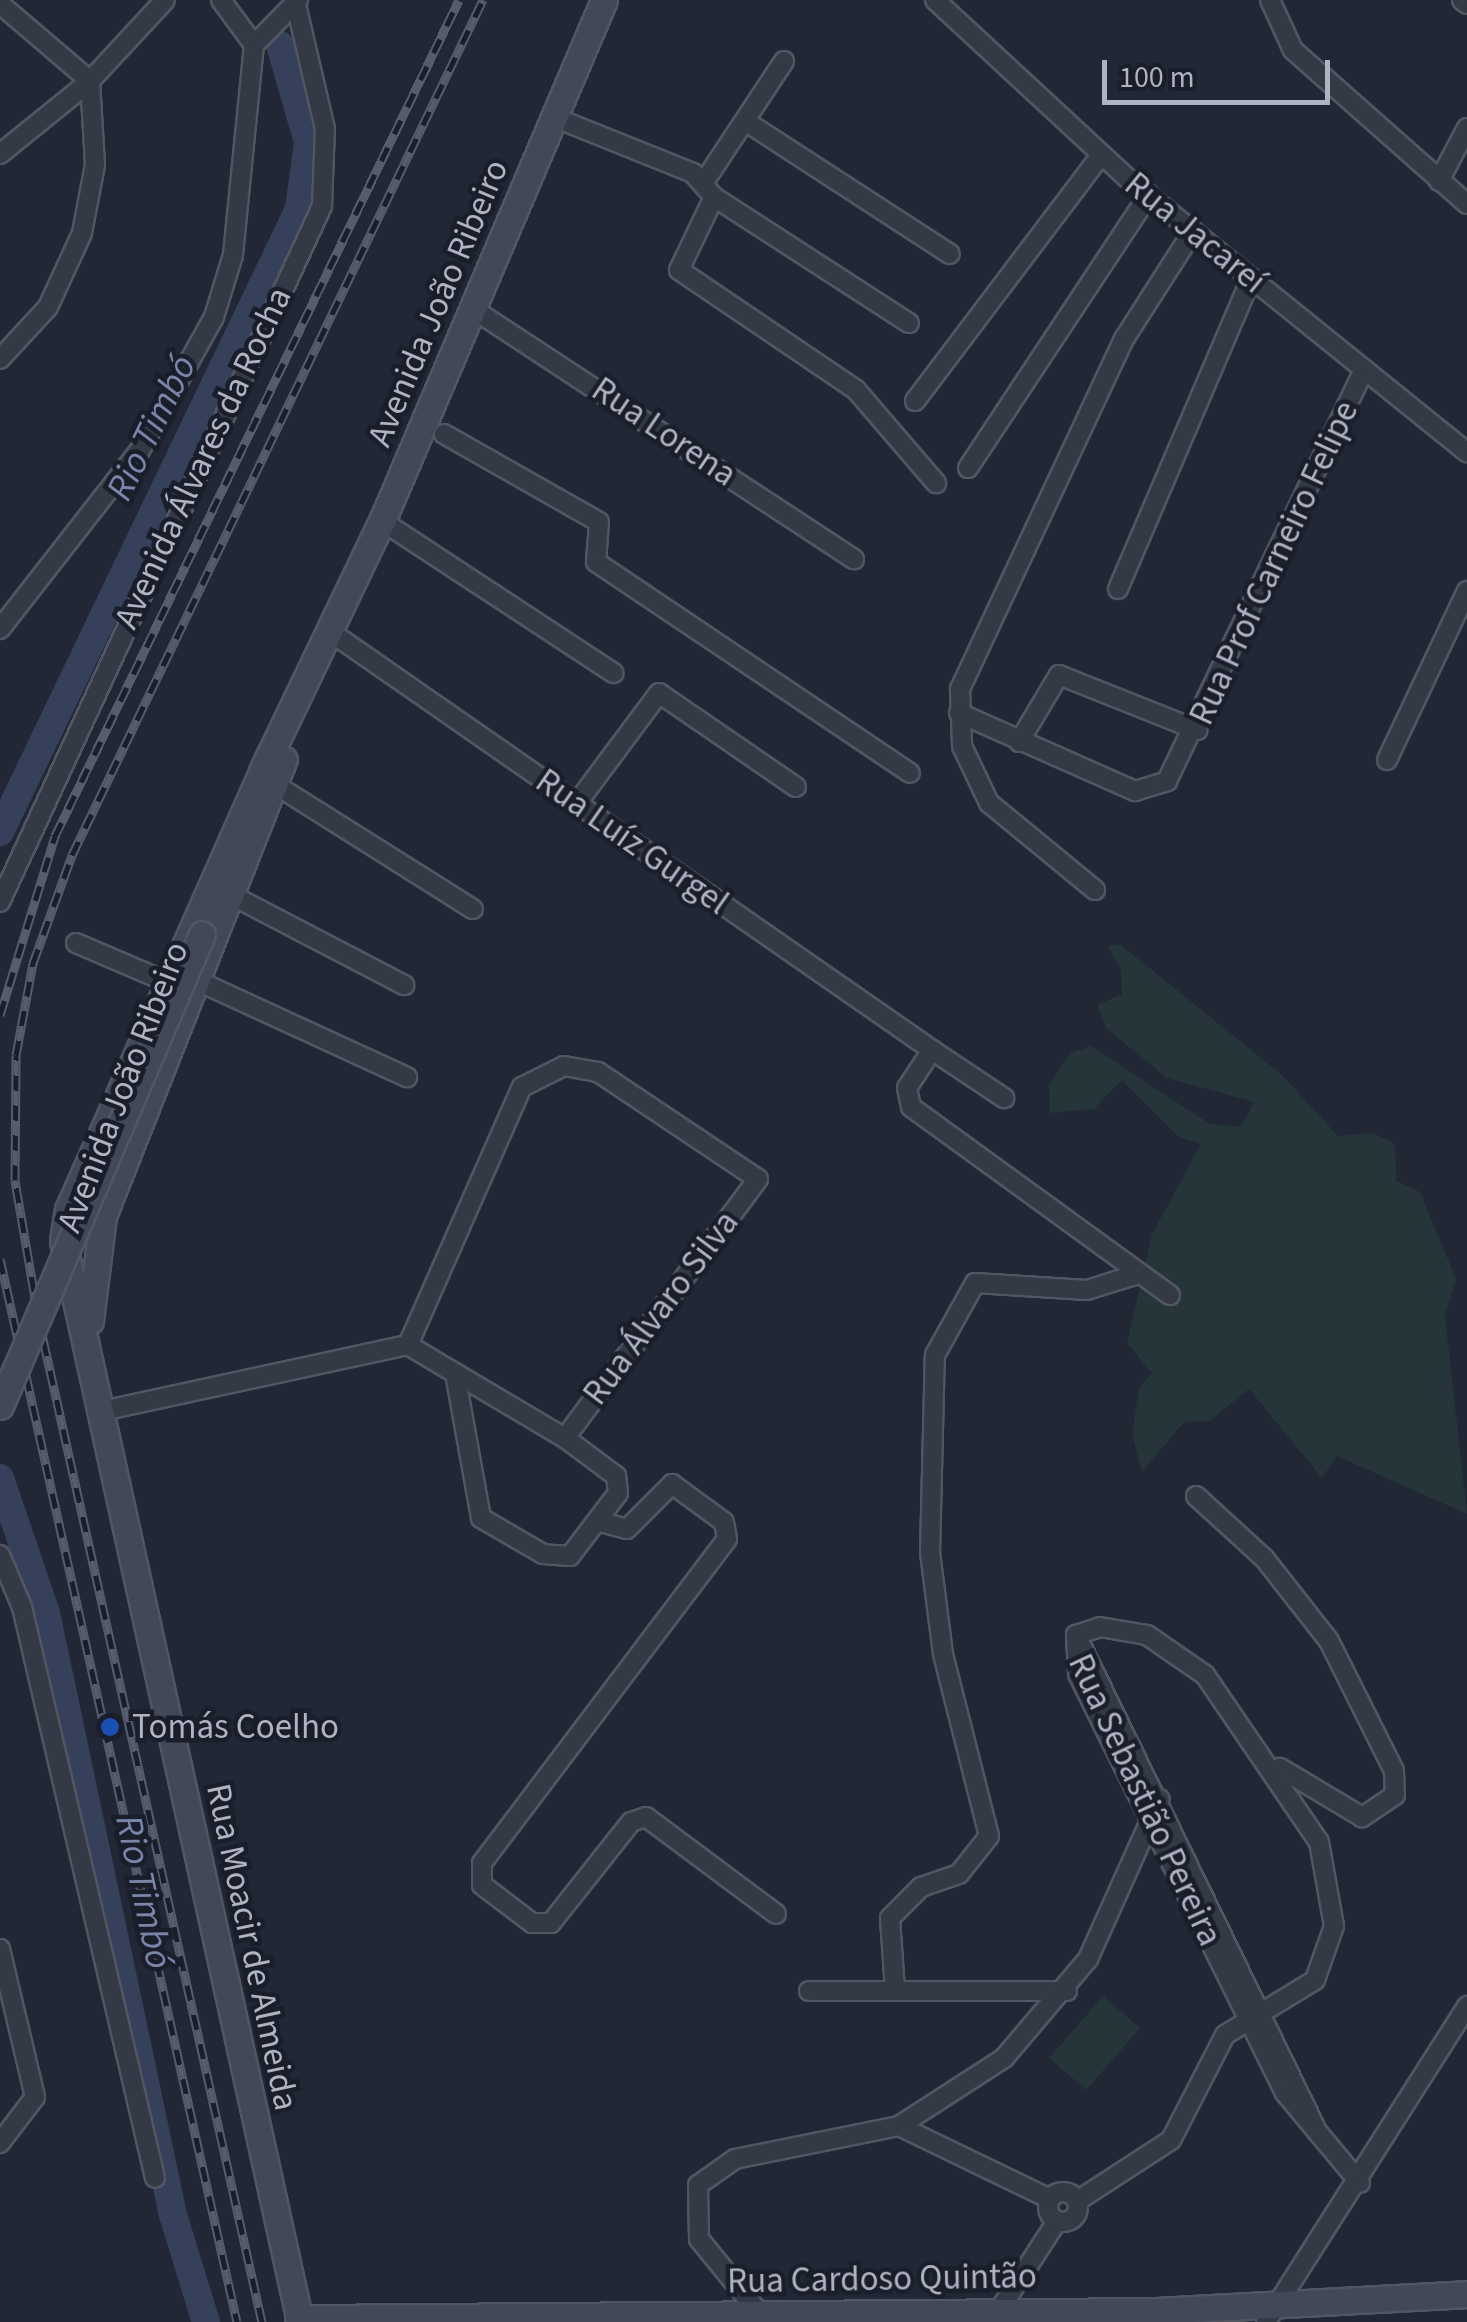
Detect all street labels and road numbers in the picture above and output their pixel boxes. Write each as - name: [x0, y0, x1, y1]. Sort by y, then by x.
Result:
- street label: Avenida João Ribeiro: [359, 153, 517, 453]
- street label: Rua Jacareí: [1116, 163, 1274, 303]
- street label: Avenida Álvares da Rocha: [105, 281, 301, 635]
- street label: Rua Lorena: [584, 368, 744, 496]
- street label: Rua Prof Carneiro Felipe: [1180, 394, 1368, 732]
- street label: Rua Luíz Gurgel: [528, 760, 736, 924]
- street label: Avenida João Ribeiro: [48, 936, 198, 1238]
- street label: Rua Álvaro Silva: [574, 1203, 748, 1413]
- street label: Rua Sebastião Pereira: [1059, 1647, 1231, 1953]
- street label: Rua Moacir de Almeida: [197, 1780, 307, 2114]
- street label: Rua Cardoso Quintão: [727, 2255, 1037, 2303]

